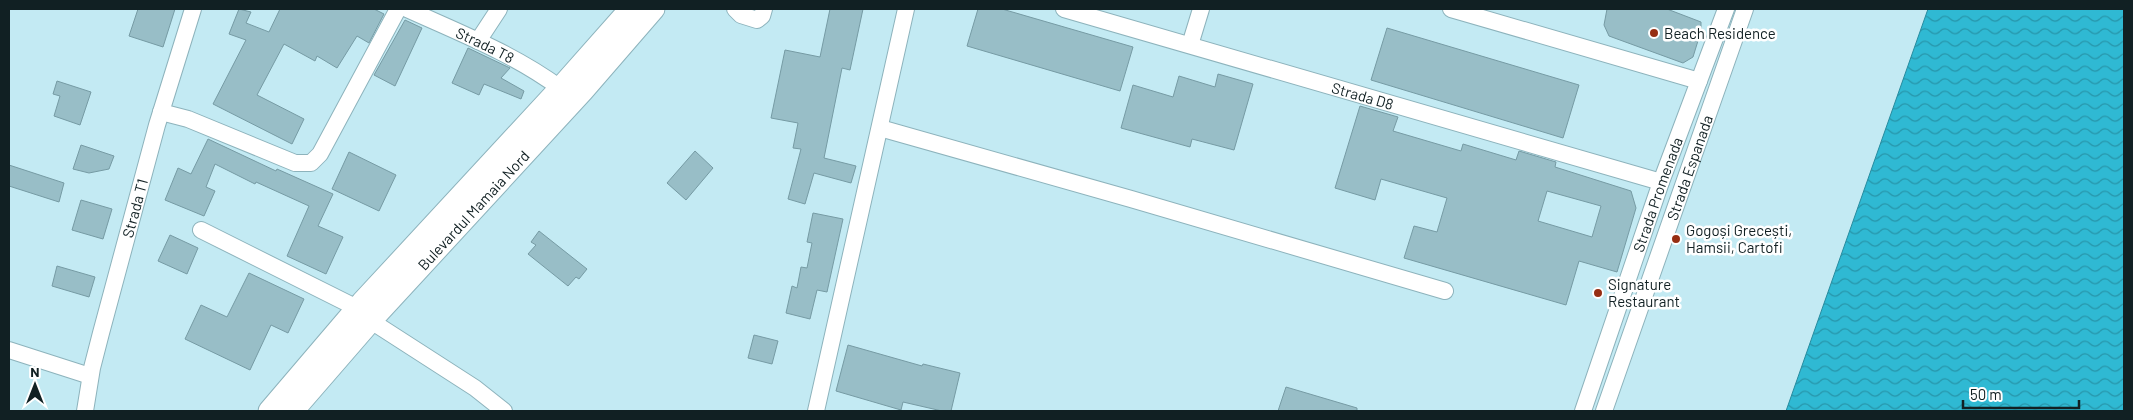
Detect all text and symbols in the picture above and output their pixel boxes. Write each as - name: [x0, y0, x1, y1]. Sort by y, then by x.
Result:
- street label: Strada T8: [453, 23, 518, 67]
- place label: Beach Residence: [1664, 24, 1776, 42]
- marker: Beach Residence: [1648, 27, 1660, 39]
- street label: Strada D8: [1330, 78, 1396, 113]
- street label: Strada Espanada: [1663, 113, 1716, 222]
- street label: Strada Promenada: [1629, 134, 1686, 254]
- street label: Bulevardul Mamaia Nord: [414, 147, 533, 274]
- street label: Strada T1: [118, 177, 151, 239]
- place label: Gogoși Grecești, Hamsii, Cartofi: [1686, 221, 1792, 256]
- marker: Gogoși Grecești, Hamsii, Cartofi: [1670, 233, 1682, 245]
- place label: Signature Restaurant: [1608, 275, 1680, 310]
- marker: Signature Restaurant: [1592, 287, 1604, 299]
- north arrow: [10, 360, 60, 410]
- text: N: [30, 363, 40, 380]
- scale bar: [1963, 378, 2079, 410]
- text: 50 m: [1970, 385, 2002, 403]

